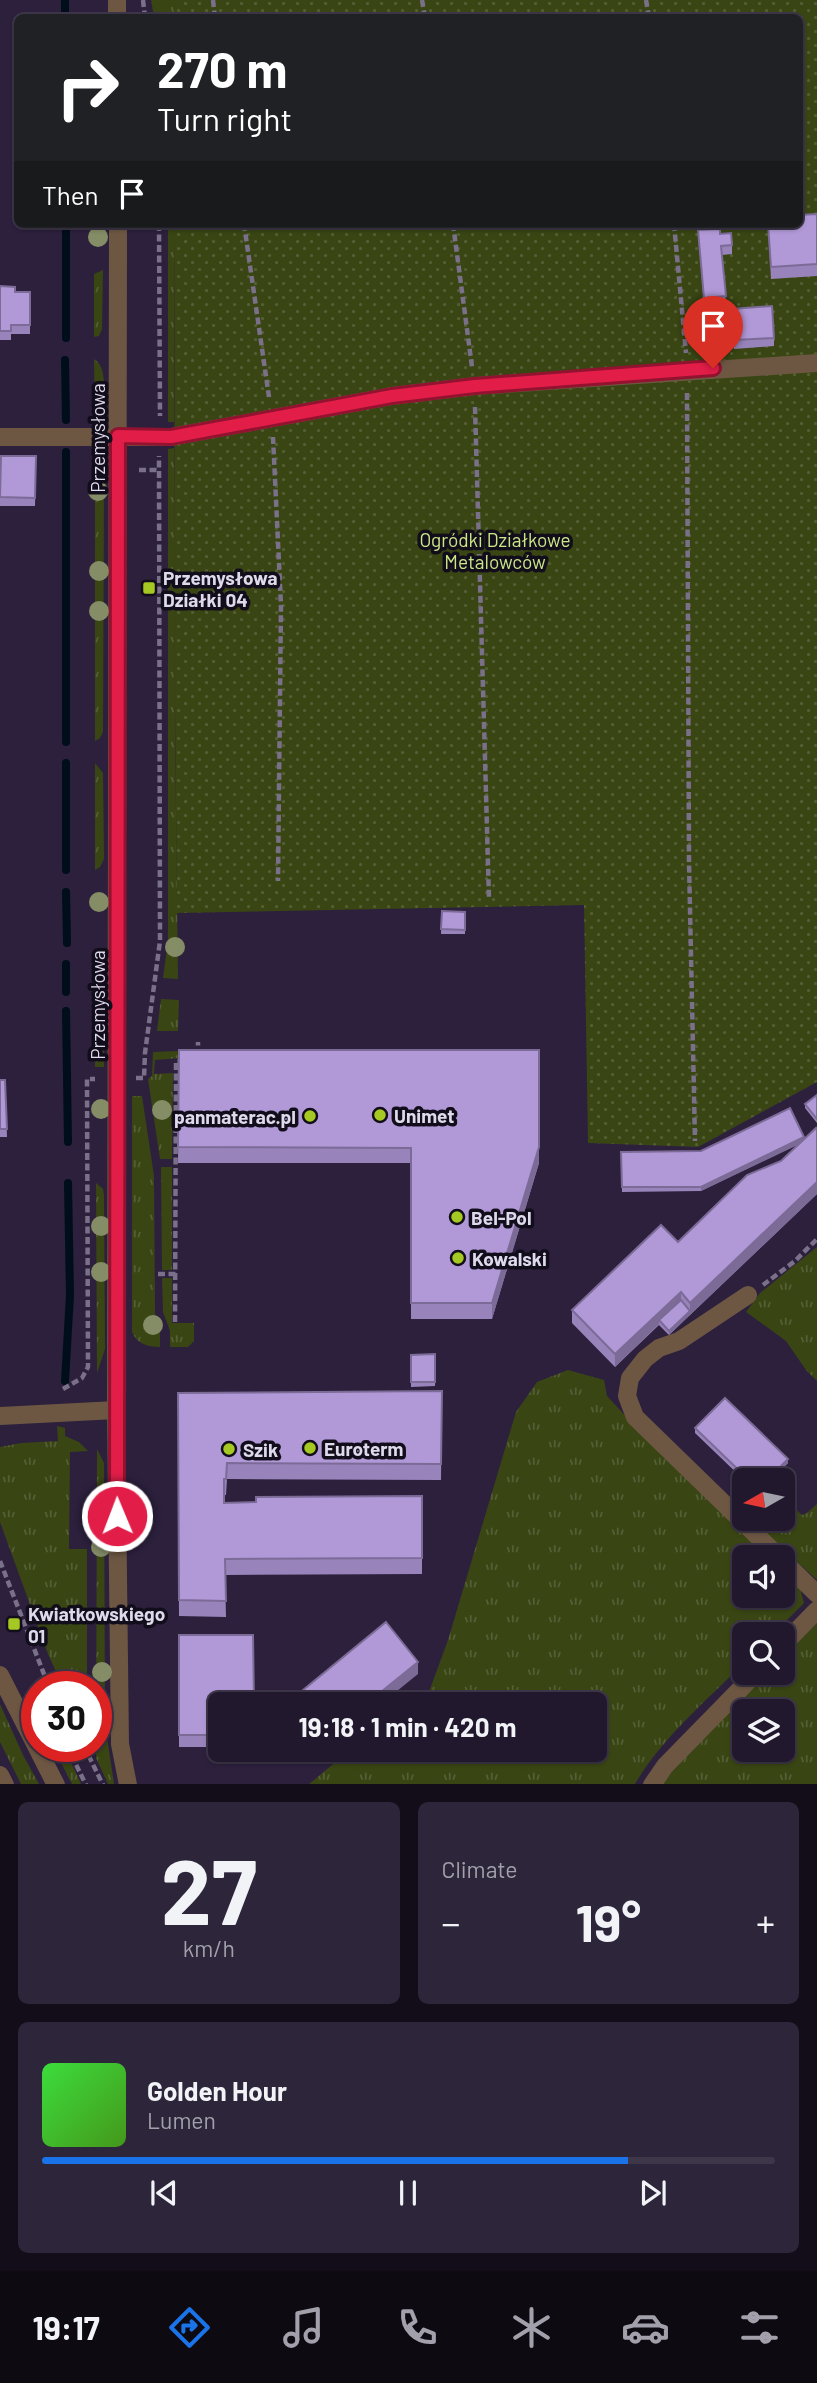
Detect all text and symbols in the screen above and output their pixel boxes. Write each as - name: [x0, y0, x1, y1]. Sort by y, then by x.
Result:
- text: 270 m: [157, 39, 287, 98]
- icon: right: [42, 42, 133, 133]
- text: Turn right: [157, 99, 292, 137]
- icon: arrive: [113, 175, 151, 213]
- text: Then: [42, 179, 99, 210]
- pin: [683, 296, 743, 368]
- icon: arrive: [694, 307, 732, 345]
- street label: Przemysłowa: [86, 383, 109, 493]
- park label: Ogródki Działkowe Metalowców: [419, 528, 571, 573]
- place label: Przemysłowa Działki 04: [163, 566, 277, 611]
- marker: Przemysłowa Działki 04: [141, 580, 157, 596]
- street label: Przemysłowa: [86, 950, 109, 1060]
- place label: Unimet: [394, 1104, 454, 1127]
- place label: panmaterac.pl: [174, 1105, 296, 1128]
- marker: Unimet: [372, 1107, 388, 1123]
- marker: panmaterac.pl: [302, 1108, 318, 1124]
- place label: Bel-Pol: [471, 1206, 532, 1229]
- marker: Bel-Pol: [449, 1209, 465, 1225]
- place label: Kowalski: [472, 1247, 547, 1270]
- marker: Kowalski: [450, 1250, 466, 1266]
- place label: Euroterm: [324, 1437, 403, 1460]
- place label: Szik: [243, 1438, 278, 1461]
- marker: Euroterm: [302, 1440, 318, 1456]
- marker: Szik: [221, 1441, 237, 1457]
- north arrow: [732, 1468, 794, 1531]
- map controls: [732, 1468, 795, 1762]
- position arrow: [80, 1479, 154, 1553]
- button: sound: [732, 1545, 795, 1608]
- place label: Kwiatkowskiego 01: [28, 1602, 165, 1647]
- marker: Kwiatkowskiego 01: [6, 1616, 22, 1632]
- button: search: [732, 1622, 795, 1685]
- speed limit sign: 30: [21, 1671, 112, 1762]
- button: layers: [732, 1699, 795, 1762]
- text: 19:18 · 1 min · 420 m: [299, 1711, 516, 1742]
- text: 27: [161, 1834, 257, 1943]
- text: Climate: [442, 1855, 518, 1883]
- text: 19°: [575, 1890, 641, 1952]
- text: −: [442, 1899, 461, 1945]
- text: +: [756, 1899, 775, 1945]
- text: km/h: [183, 1934, 235, 1962]
- text: Golden Hour: [147, 2075, 287, 2106]
- text: Lumen: [147, 2106, 216, 2134]
- icon: previous: [145, 2174, 183, 2212]
- icon: pause: [389, 2174, 427, 2212]
- icon: next: [634, 2174, 672, 2212]
- icon: directions: [165, 2303, 214, 2352]
- icon: music: [279, 2303, 328, 2352]
- icon: phone: [393, 2303, 442, 2352]
- icon: climate: [507, 2303, 556, 2352]
- icon: car: [621, 2303, 670, 2352]
- icon: filters: [735, 2303, 784, 2352]
- text: 19:17: [33, 2308, 100, 2346]

